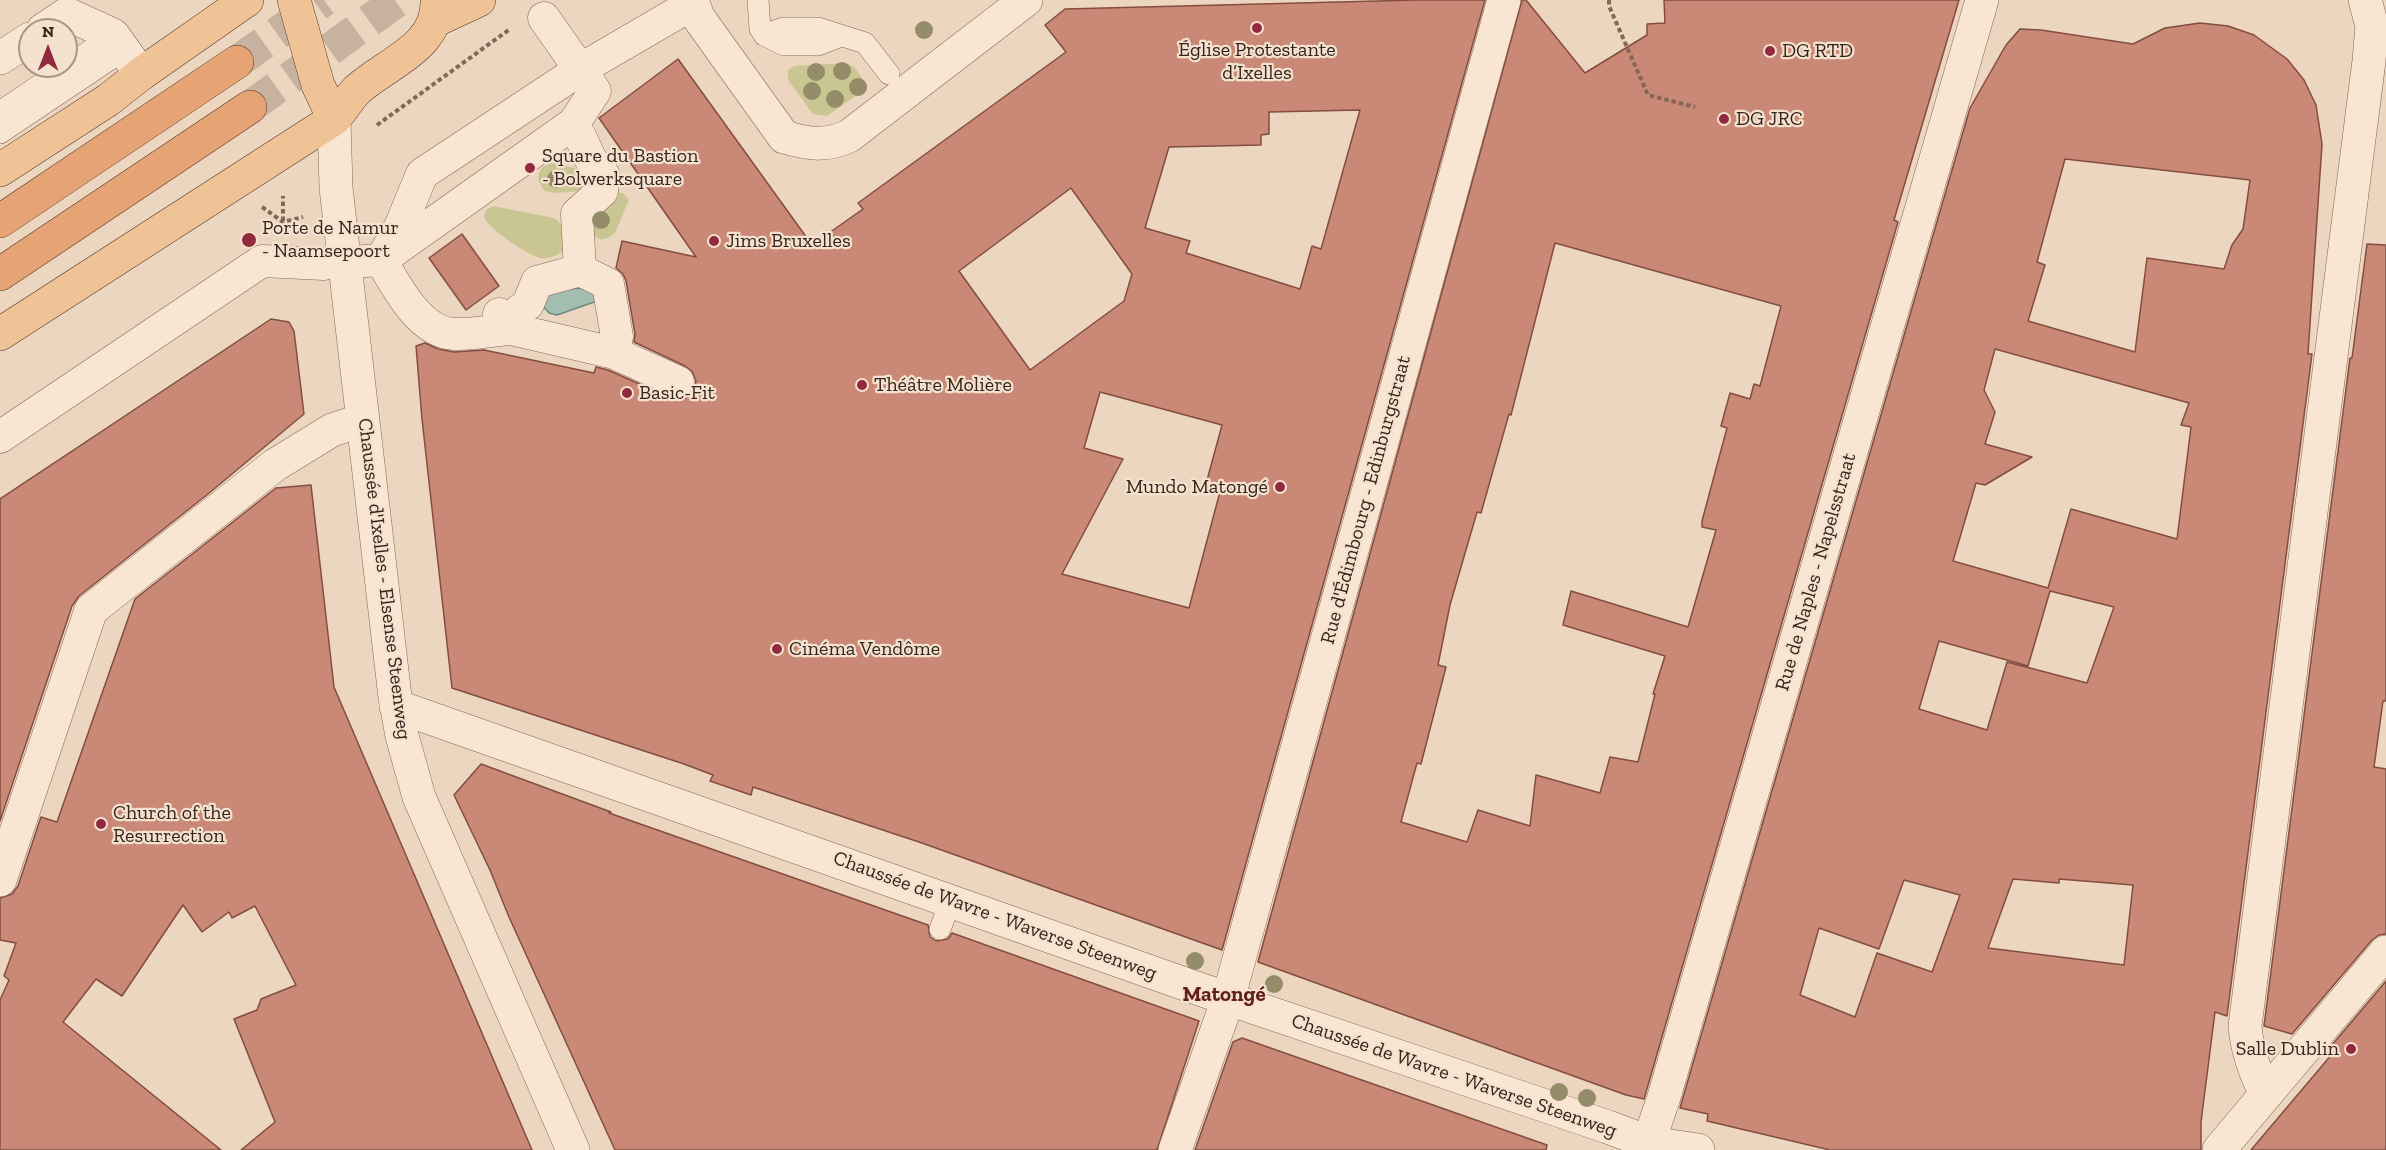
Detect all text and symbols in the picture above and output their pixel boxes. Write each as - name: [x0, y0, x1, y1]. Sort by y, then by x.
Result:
- north arrow: [18, 18, 78, 78]
- marker: Église Protestante d’Ixelles: [1250, 21, 1264, 35]
- text: N: [42, 22, 54, 41]
- place label: Église Protestante d’Ixelles: [1178, 38, 1336, 85]
- place label: DG RTD: [1782, 39, 1853, 63]
- marker: DG RTD: [1763, 44, 1777, 58]
- place label: DG JRC: [1736, 107, 1803, 131]
- marker: DG JRC: [1717, 112, 1731, 126]
- place label: Square du Bastion - Bolwerksquare: [542, 144, 699, 191]
- marker: Square du Bastion - Bolwerksquare: [523, 161, 537, 175]
- place label: Porte de Namur - Naamsepoort: [262, 216, 399, 263]
- place label: Jims Bruxelles: [726, 229, 851, 253]
- marker: Porte de Namur - Naamsepoort: [240, 231, 258, 249]
- marker: Jims Bruxelles: [707, 234, 721, 248]
- street label: Rue d'Édimbourg - Edinburgstraat: [1316, 353, 1416, 647]
- place label: Théâtre Molière: [874, 373, 1012, 397]
- marker: Théâtre Molière: [855, 378, 869, 392]
- place label: Basic-Fit: [639, 381, 715, 405]
- marker: Basic-Fit: [620, 386, 634, 400]
- street label: Chaussée d'Ixelles - Elsense Steenweg: [352, 417, 416, 741]
- street label: Rue de Naples - Napelsstraat: [1770, 450, 1862, 694]
- place label: Mundo Matongé: [1126, 475, 1268, 499]
- marker: Mundo Matongé: [1273, 480, 1287, 494]
- place label: Cinéma Vendôme: [789, 637, 940, 661]
- marker: Cinéma Vendôme: [770, 642, 784, 656]
- place label: Church of the Resurrection: [113, 801, 231, 848]
- marker: Church of the Resurrection: [94, 817, 108, 831]
- street label: Chaussée de Wavre - Waverse Steenweg: [830, 846, 1160, 986]
- district label: Matongé: [1182, 982, 1266, 1008]
- street label: Chaussée de Wavre - Waverse Steenweg: [1288, 1009, 1620, 1143]
- place label: Salle Dublin: [2236, 1037, 2339, 1061]
- marker: Salle Dublin: [2344, 1042, 2358, 1056]

